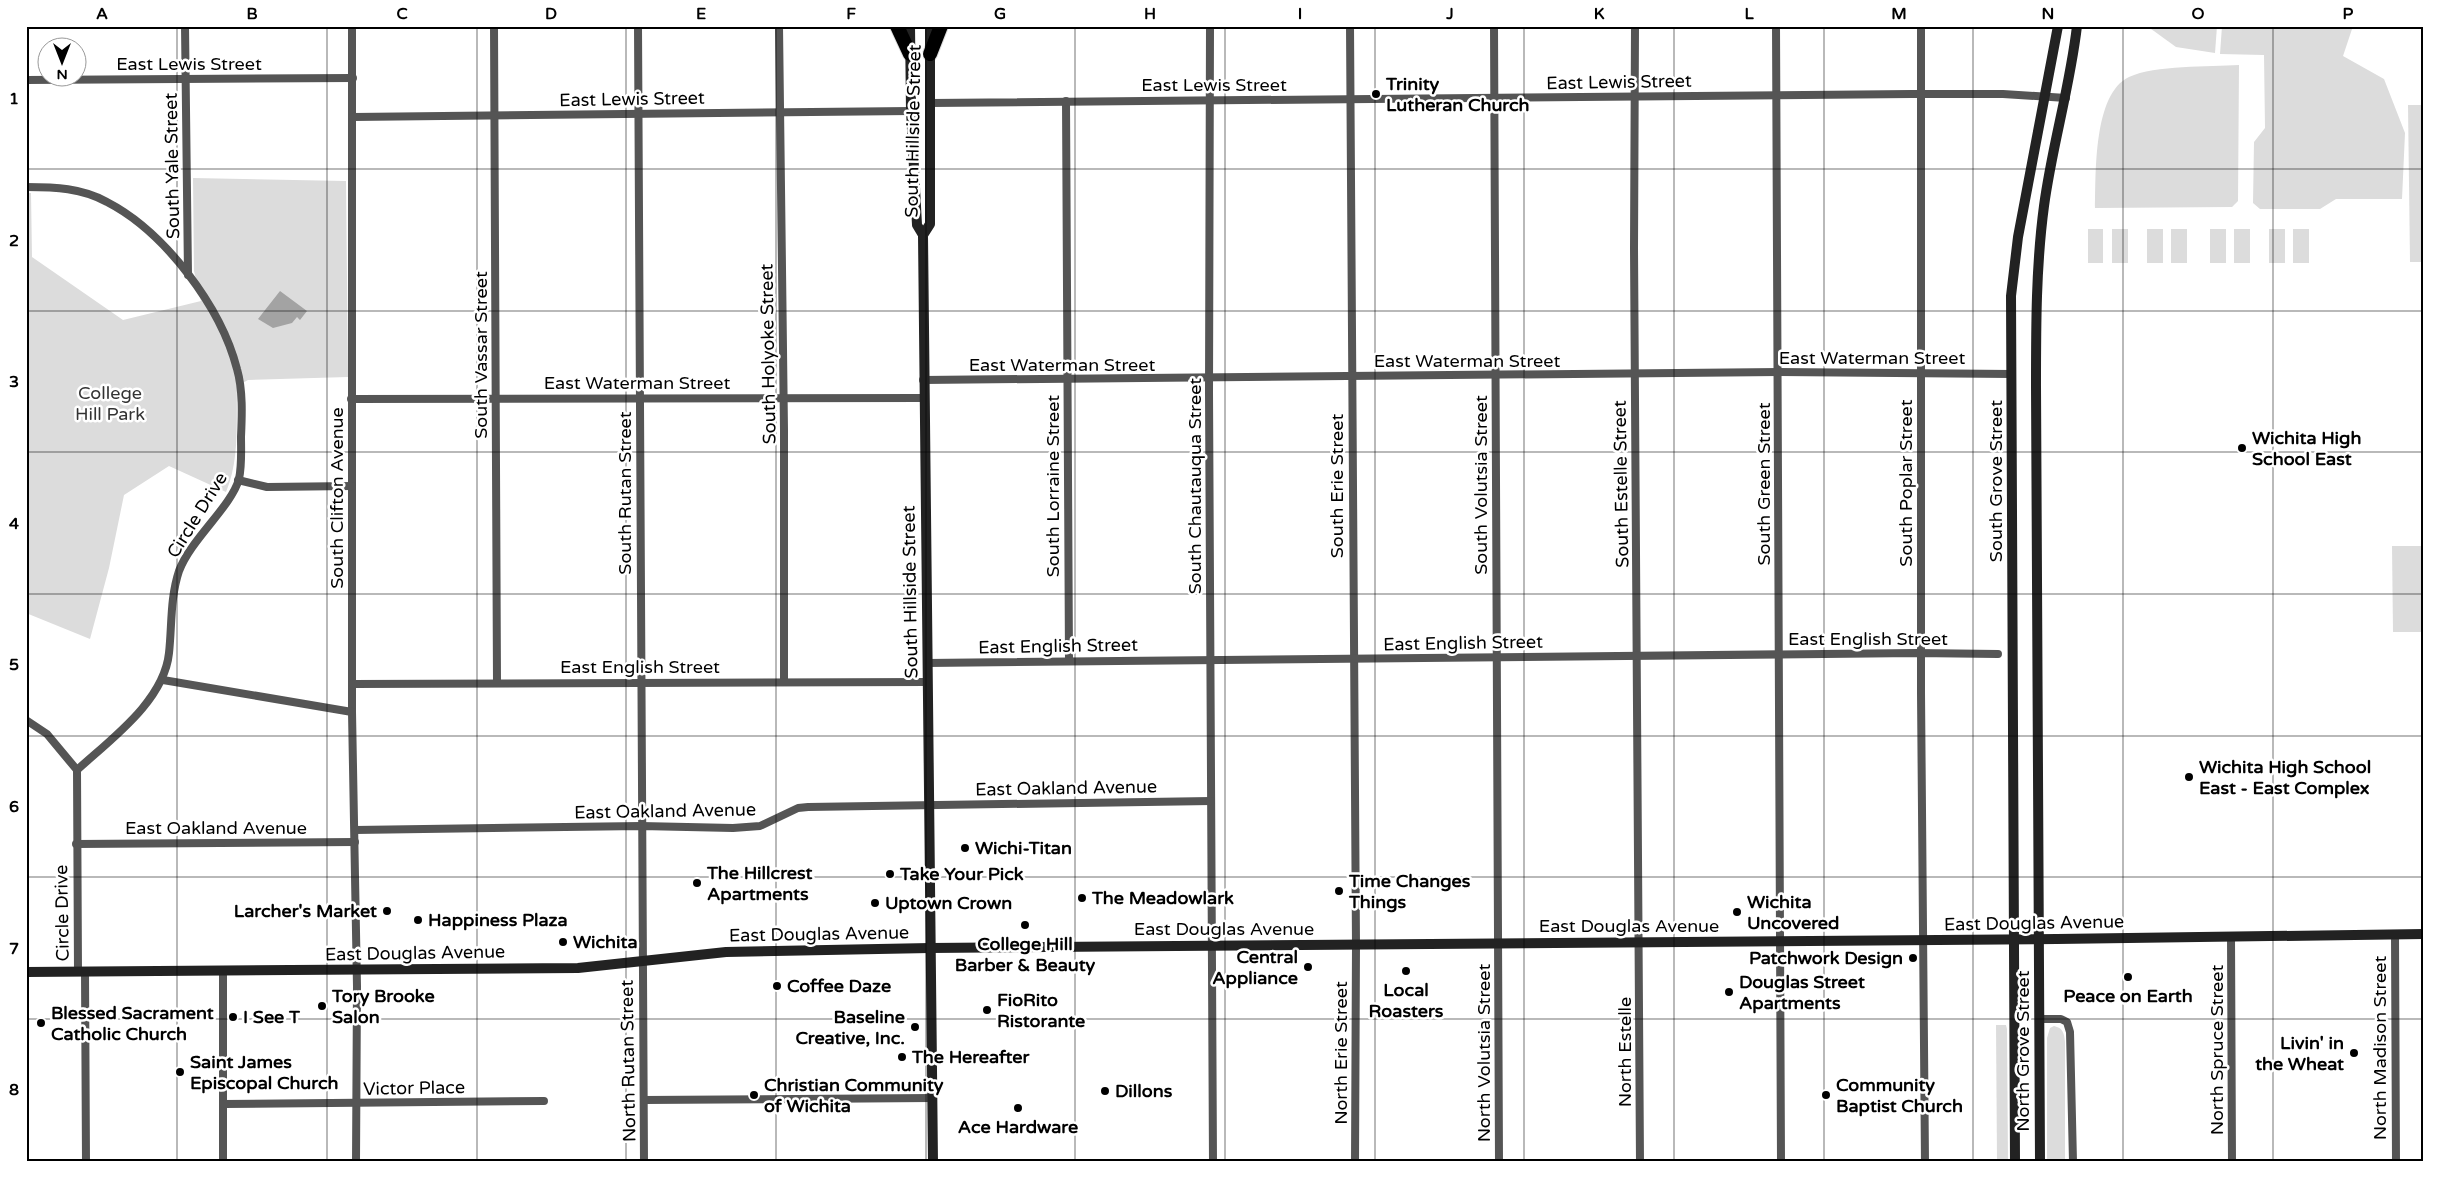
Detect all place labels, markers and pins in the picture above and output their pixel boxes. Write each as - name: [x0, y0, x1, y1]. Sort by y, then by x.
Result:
- place label: Trinity Lutheran Church: [1385, 73, 1530, 116]
- marker: Trinity Lutheran Church: [1370, 88, 1382, 100]
- place label: Wichita High School East: [2252, 427, 2361, 470]
- marker: Wichita High School East: [2236, 442, 2248, 454]
- place label: Wichita High School East - East Complex: [2199, 756, 2371, 799]
- marker: Wichita High School East - East Complex: [2183, 771, 2195, 783]
- place label: Wichi-Titan: [975, 837, 1072, 859]
- marker: Wichi-Titan: [959, 842, 971, 854]
- place label: The Hillcrest Apartments: [706, 862, 813, 905]
- place label: Take Your Pick: [899, 863, 1024, 885]
- marker: Take Your Pick: [884, 868, 896, 880]
- place label: Time Changes Things: [1348, 870, 1471, 913]
- marker: The Hillcrest Apartments: [691, 877, 703, 889]
- marker: Time Changes Things: [1333, 885, 1345, 897]
- place label: The Meadowlark: [1091, 887, 1234, 909]
- place label: Wichita Uncovered: [1747, 891, 1839, 934]
- place label: Uptown Crown: [885, 892, 1012, 914]
- marker: The Meadowlark: [1076, 892, 1088, 904]
- marker: Uptown Crown: [869, 897, 881, 909]
- place label: Larcher's Market: [234, 900, 377, 922]
- marker: Larcher's Market: [381, 905, 393, 917]
- marker: Wichita Uncovered: [1731, 906, 1743, 918]
- place label: Happiness Plaza: [428, 909, 568, 931]
- marker: Happiness Plaza: [412, 914, 424, 926]
- marker: College Hill Barber & Beauty: [1019, 919, 1031, 931]
- place label: Wichita: [573, 931, 638, 953]
- place label: College Hill Barber & Beauty: [955, 933, 1096, 976]
- marker: Wichita: [557, 936, 569, 948]
- place label: Central Appliance: [1212, 946, 1298, 989]
- place label: Patchwork Design: [1749, 947, 1903, 969]
- marker: Patchwork Design: [1907, 952, 1919, 964]
- marker: Central Appliance: [1302, 961, 1314, 973]
- marker: Local Roasters: [1400, 965, 1412, 977]
- place label: Douglas Street Apartments: [1739, 971, 1865, 1014]
- marker: Peace on Earth: [2122, 971, 2134, 983]
- place label: Coffee Daze: [787, 975, 891, 997]
- place label: Local Roasters: [1369, 979, 1444, 1022]
- marker: Coffee Daze: [771, 980, 783, 992]
- place label: Tory Brooke Salon: [331, 985, 435, 1028]
- place label: Peace on Earth: [2063, 985, 2193, 1007]
- marker: Douglas Street Apartments: [1723, 986, 1735, 998]
- place label: FioRito Ristorante: [997, 989, 1085, 1032]
- marker: Tory Brooke Salon: [316, 1000, 328, 1012]
- place label: Blessed Sacrament Catholic Church: [51, 1002, 214, 1045]
- marker: FioRito Ristorante: [981, 1004, 993, 1016]
- place label: I See T: [243, 1006, 301, 1028]
- place label: Baseline Creative, Inc.: [795, 1006, 905, 1049]
- marker: I See T: [227, 1011, 239, 1023]
- marker: Blessed Sacrament Catholic Church: [35, 1017, 47, 1029]
- marker: Baseline Creative, Inc.: [909, 1021, 921, 1033]
- place label: Livin' in the Wheat: [2255, 1032, 2344, 1075]
- place label: The Hereafter: [911, 1046, 1031, 1068]
- marker: Livin' in the Wheat: [2348, 1047, 2360, 1059]
- place label: Saint James Episcopal Church: [190, 1051, 338, 1094]
- marker: The Hereafter: [896, 1051, 908, 1063]
- marker: Saint James Episcopal Church: [174, 1066, 186, 1078]
- place label: Christian Community of Wichita: [764, 1074, 944, 1117]
- place label: Community Baptist Church: [1836, 1074, 1963, 1117]
- place label: Dillons: [1115, 1080, 1173, 1102]
- marker: Dillons: [1099, 1085, 1111, 1097]
- marker: Christian Community of Wichita: [748, 1089, 760, 1101]
- marker: Community Baptist Church: [1820, 1089, 1832, 1101]
- marker: Ace Hardware: [1012, 1102, 1024, 1114]
- place label: Ace Hardware: [958, 1116, 1078, 1138]

